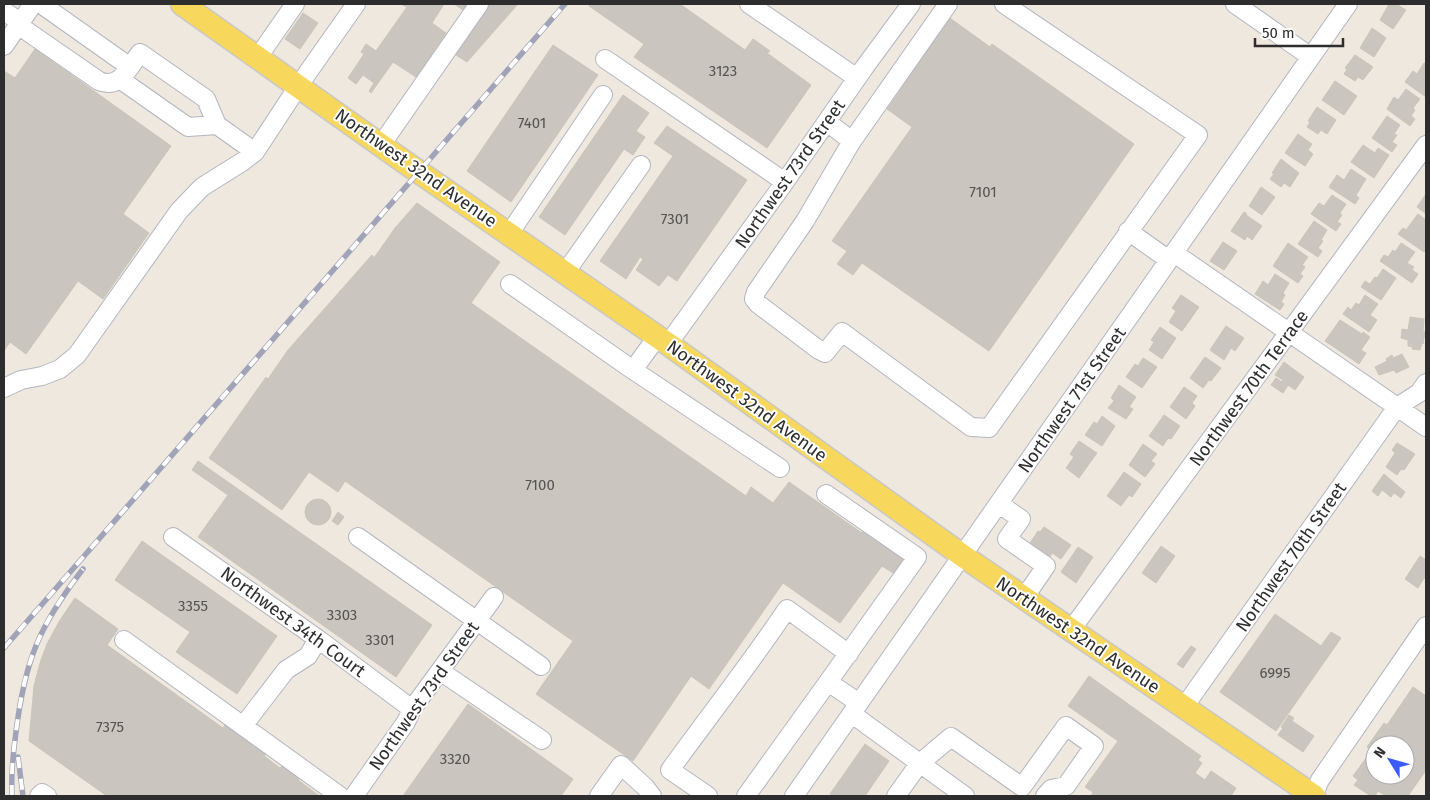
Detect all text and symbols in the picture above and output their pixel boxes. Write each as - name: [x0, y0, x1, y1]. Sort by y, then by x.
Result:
- scale bar: [1255, 15, 1342, 47]
- text: 50 m: [1262, 24, 1295, 42]
- house number: 3123: [709, 62, 737, 80]
- street label: Northwest 73rd Street: [730, 95, 850, 253]
- street label: Northwest 32nd Avenue: [331, 104, 501, 232]
- house number: 7401: [518, 114, 546, 132]
- house number: 7101: [969, 183, 997, 201]
- house number: 7301: [661, 210, 689, 228]
- street label: Northwest 70th Terrace: [1185, 305, 1313, 471]
- street label: Northwest 71st Street: [1013, 322, 1131, 477]
- street label: Northwest 32nd Avenue: [663, 335, 831, 467]
- house number: 7100: [525, 476, 555, 494]
- street label: Northwest 70th Street: [1231, 478, 1351, 636]
- street label: Northwest 34th Court: [216, 562, 370, 682]
- street label: Northwest 32nd Avenue: [992, 572, 1164, 698]
- house number: 3355: [178, 597, 208, 615]
- house number: 3303: [327, 606, 357, 624]
- street label: Northwest 73rd Street: [364, 617, 484, 775]
- house number: 3301: [365, 631, 395, 649]
- house number: 6995: [1259, 664, 1291, 682]
- house number: 7375: [96, 718, 124, 736]
- north arrow: [1365, 735, 1415, 785]
- text: N: [1370, 744, 1390, 761]
- house number: 3320: [440, 750, 470, 768]

